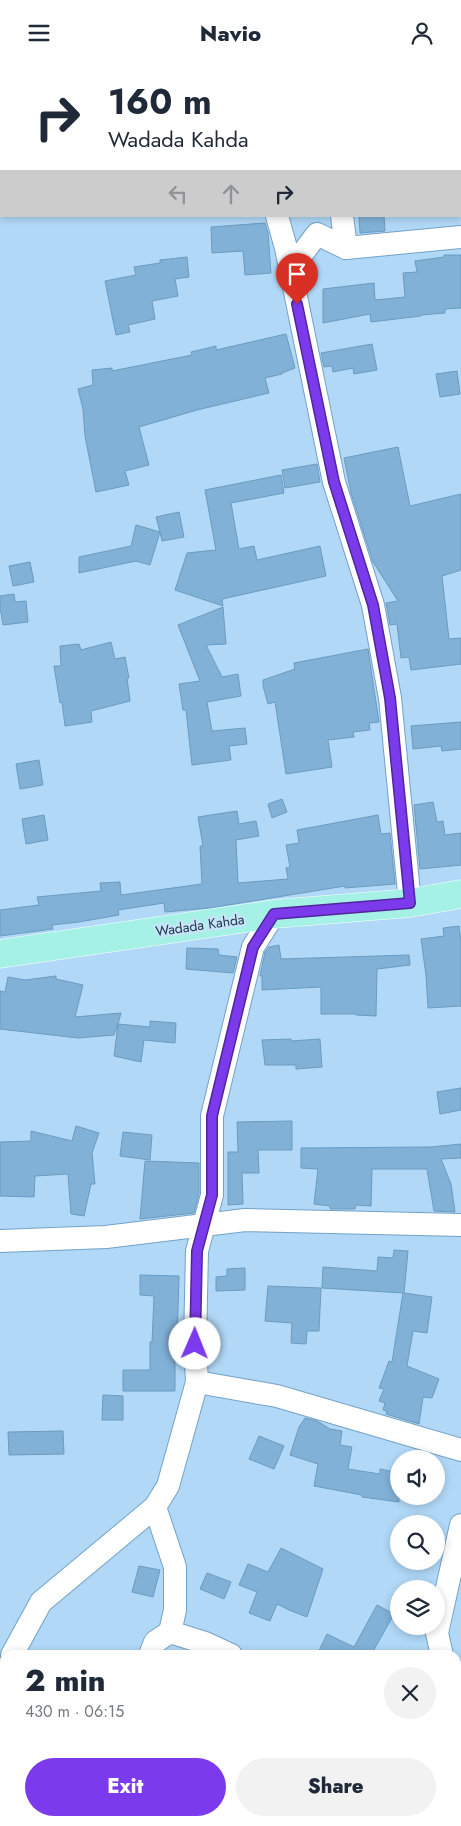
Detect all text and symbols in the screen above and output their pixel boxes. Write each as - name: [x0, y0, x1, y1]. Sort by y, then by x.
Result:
- text: Navio: [200, 17, 261, 49]
- icon: menu: [25, 19, 53, 47]
- icon: person: [408, 19, 436, 47]
- text: 160 m: [108, 77, 212, 127]
- icon: right: [25, 85, 90, 150]
- text: Wadada Kahda: [108, 123, 249, 155]
- icon: left: [164, 180, 192, 208]
- icon: ahead: [217, 180, 245, 208]
- icon: right: [270, 180, 298, 208]
- pin: [276, 253, 318, 304]
- icon: arrive: [283, 260, 311, 288]
- street label: Wadada Kahda: [154, 909, 246, 941]
- position arrow: [168, 1317, 220, 1369]
- map controls: [390, 1450, 445, 1635]
- button: sound: [390, 1450, 445, 1505]
- button: search: [390, 1515, 445, 1570]
- button: layers: [390, 1580, 445, 1635]
- text: 2 min: [25, 1659, 106, 1702]
- button: close: [384, 1667, 436, 1719]
- text: 430 m · 06:15: [25, 1700, 124, 1723]
- button: Exit: [25, 1758, 226, 1816]
- button: Share: [236, 1758, 436, 1816]

